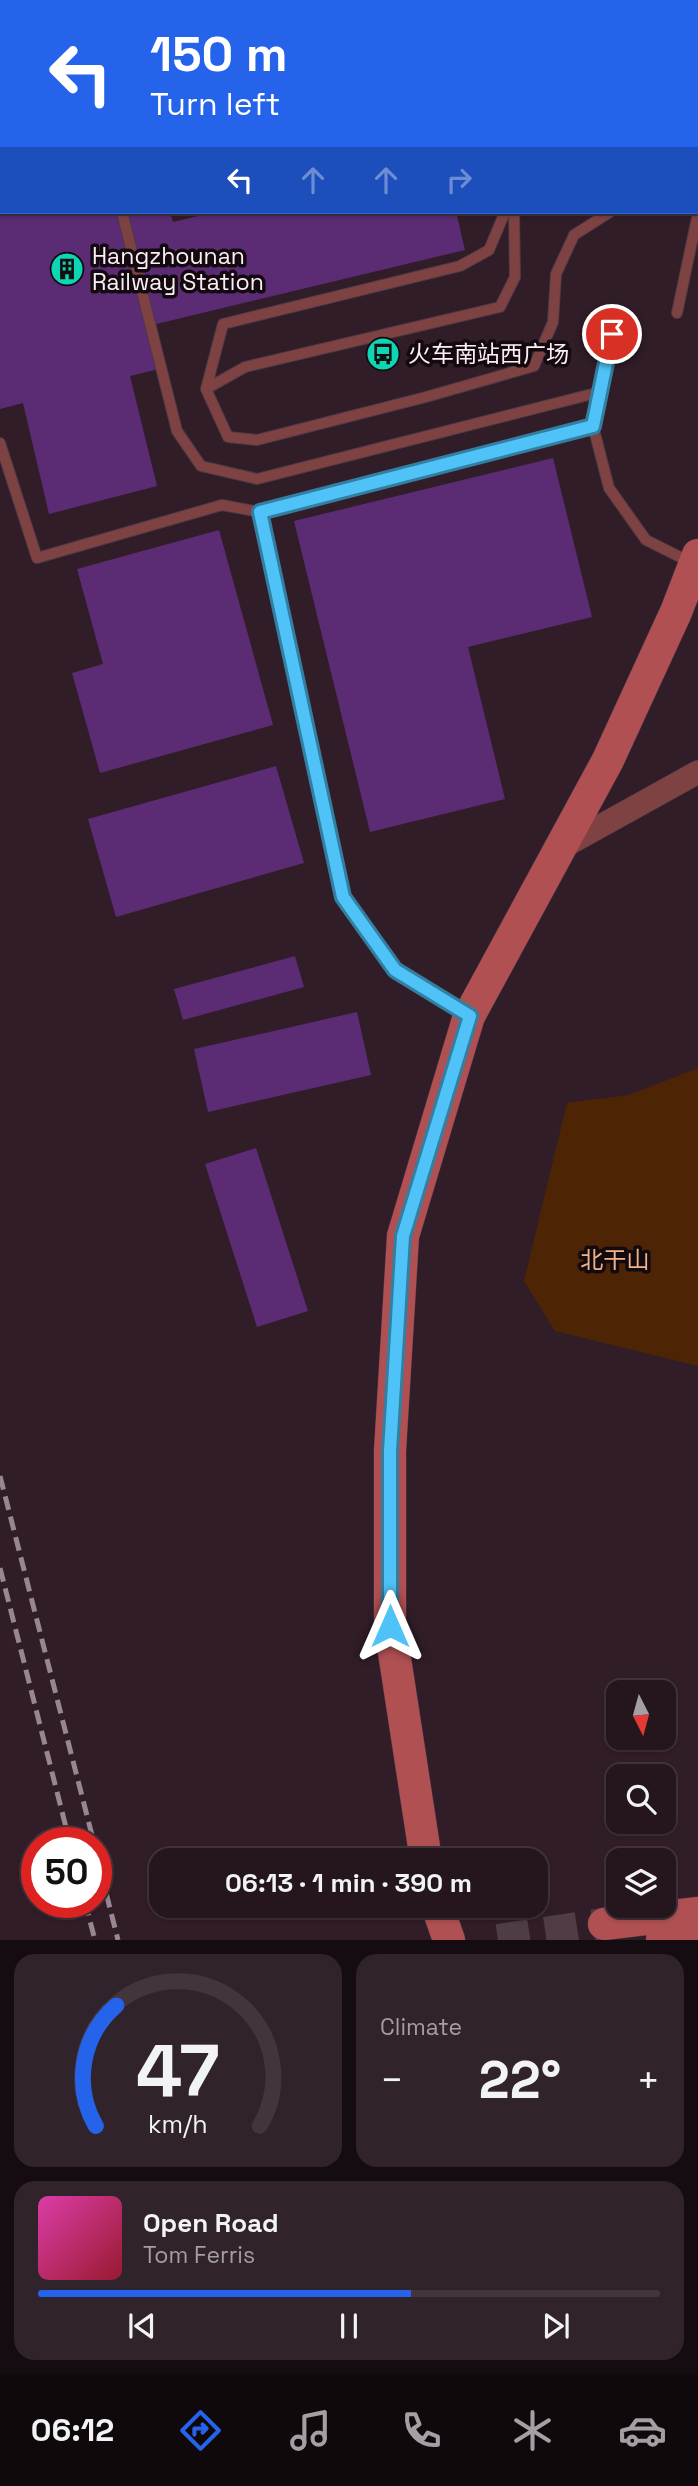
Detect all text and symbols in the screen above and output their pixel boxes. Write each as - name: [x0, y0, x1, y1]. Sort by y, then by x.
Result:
- text: 150 m: [150, 23, 288, 85]
- icon: left: [35, 28, 126, 119]
- text: Turn left: [150, 84, 280, 124]
- icon: left: [221, 161, 259, 199]
- icon: ahead: [294, 161, 332, 199]
- icon: ahead: [367, 161, 405, 199]
- icon: right: [440, 161, 478, 199]
- place label: Hangzhounan Railway Station: [92, 241, 264, 297]
- building icon: Hangzhounan Railway Station: [48, 250, 86, 288]
- pin: [582, 304, 642, 364]
- icon: arrive: [593, 315, 631, 353]
- bus stop icon: 火车南站西广场: [364, 335, 402, 373]
- place label: 火车南站西广场: [408, 339, 569, 369]
- park label: 北干山: [581, 1245, 650, 1275]
- position arrow: [353, 1589, 427, 1663]
- north arrow: [606, 1680, 676, 1750]
- map controls: [606, 1680, 676, 1918]
- button: search: [606, 1764, 676, 1834]
- speed limit sign: 50: [21, 1827, 112, 1918]
- button: layers: [606, 1848, 676, 1918]
- text: 06:13 · 1 min · 390 m: [225, 1866, 472, 1900]
- text: Climate: [380, 2012, 462, 2042]
- text: 47: [136, 2025, 220, 2118]
- text: 22°: [479, 2047, 561, 2113]
- text: −: [380, 2056, 404, 2104]
- text: +: [636, 2056, 660, 2104]
- text: km/h: [148, 2108, 208, 2140]
- text: Open Road: [143, 2206, 279, 2240]
- text: Tom Ferris: [143, 2240, 255, 2270]
- icon: previous: [123, 2307, 161, 2345]
- icon: pause: [330, 2307, 368, 2345]
- icon: next: [537, 2307, 575, 2345]
- icon: directions: [176, 2406, 225, 2455]
- icon: music: [286, 2406, 335, 2455]
- icon: phone: [397, 2406, 446, 2455]
- icon: climate: [508, 2406, 557, 2455]
- icon: car: [618, 2406, 667, 2455]
- text: 06:12: [31, 2410, 114, 2450]

